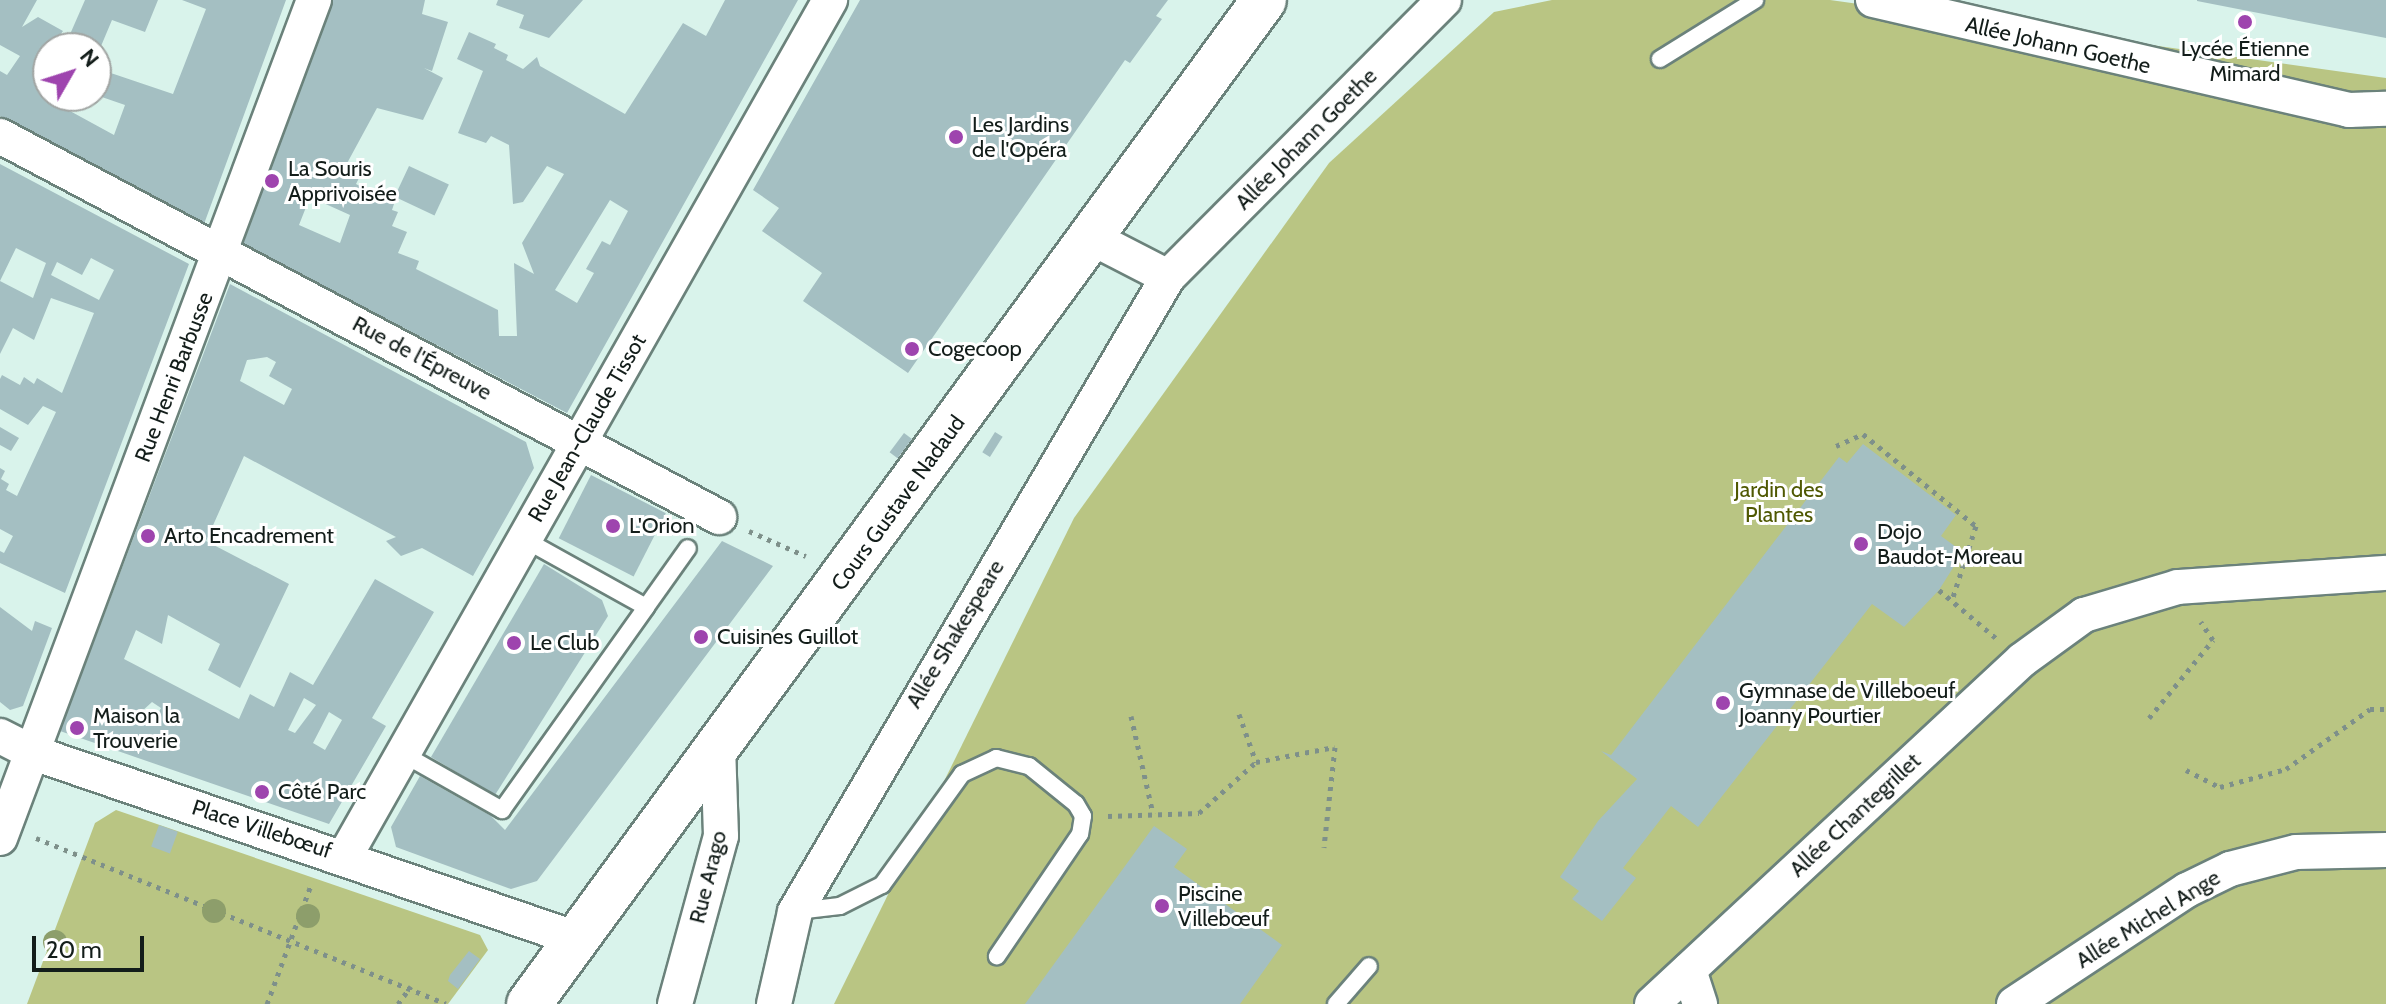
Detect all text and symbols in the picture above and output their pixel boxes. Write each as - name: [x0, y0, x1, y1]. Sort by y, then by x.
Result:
- street label: Allée Johann Goethe: [1963, 11, 2153, 79]
- marker: Lycée Étienne Mimard: [2236, 13, 2254, 31]
- north arrow: [32, 32, 112, 112]
- place label: Lycée Étienne Mimard: [2181, 35, 2309, 86]
- text: N: [74, 43, 105, 72]
- street label: Allée Johann Goethe: [1230, 63, 1382, 215]
- place label: Les Jardins de l'Opéra: [972, 111, 1069, 162]
- marker: Les Jardins de l'Opéra: [947, 128, 965, 146]
- place label: La Souris Apprivoisée: [288, 155, 397, 206]
- marker: La Souris Apprivoisée: [263, 172, 281, 190]
- street label: Rue Henri Barbusse: [129, 288, 219, 466]
- street label: Rue de l'Épreuve: [348, 310, 496, 406]
- street label: Rue Jean-Claude Tissot: [522, 329, 652, 527]
- place label: Cogecoop: [928, 336, 1022, 362]
- marker: Cogecoop: [903, 340, 921, 358]
- street label: Cours Gustave Nadaud: [826, 410, 970, 596]
- park label: Jardin des Plantes: [1734, 476, 1824, 528]
- place label: L'Orion: [629, 513, 695, 539]
- marker: L'Orion: [604, 517, 622, 535]
- place label: Dojo Baudot-Moreau: [1877, 518, 2023, 570]
- place label: Arto Encadrement: [164, 523, 334, 549]
- marker: Arto Encadrement: [139, 527, 157, 545]
- marker: Dojo Baudot-Moreau: [1852, 535, 1870, 553]
- street label: Allée Shakespeare: [900, 555, 1010, 713]
- place label: Cuisines Guillot: [717, 624, 858, 650]
- marker: Cuisines Guillot: [692, 628, 710, 646]
- place label: Le Club: [530, 630, 599, 656]
- marker: Le Club: [505, 634, 523, 652]
- place label: Gymnase de Villeboeuf Joanny Pourtier: [1739, 677, 1955, 728]
- marker: Gymnase de Villeboeuf Joanny Pourtier: [1714, 694, 1732, 712]
- place label: Maison la Trouverie: [93, 702, 180, 754]
- marker: Maison la Trouverie: [68, 719, 86, 737]
- street label: Allée Chantegrillet: [1784, 748, 1926, 882]
- place label: Côté Parc: [278, 779, 366, 805]
- marker: Côté Parc: [253, 783, 271, 801]
- street label: Place Villebœuf: [189, 794, 335, 864]
- street label: Rue Arago: [684, 828, 732, 926]
- street label: Allée Michel Ange: [2071, 864, 2225, 974]
- place label: Piscine Villebœuf: [1178, 880, 1269, 932]
- marker: Piscine Villebœuf: [1153, 897, 1171, 915]
- scale bar: [36, 920, 148, 970]
- text: 20 m: [46, 935, 102, 964]

